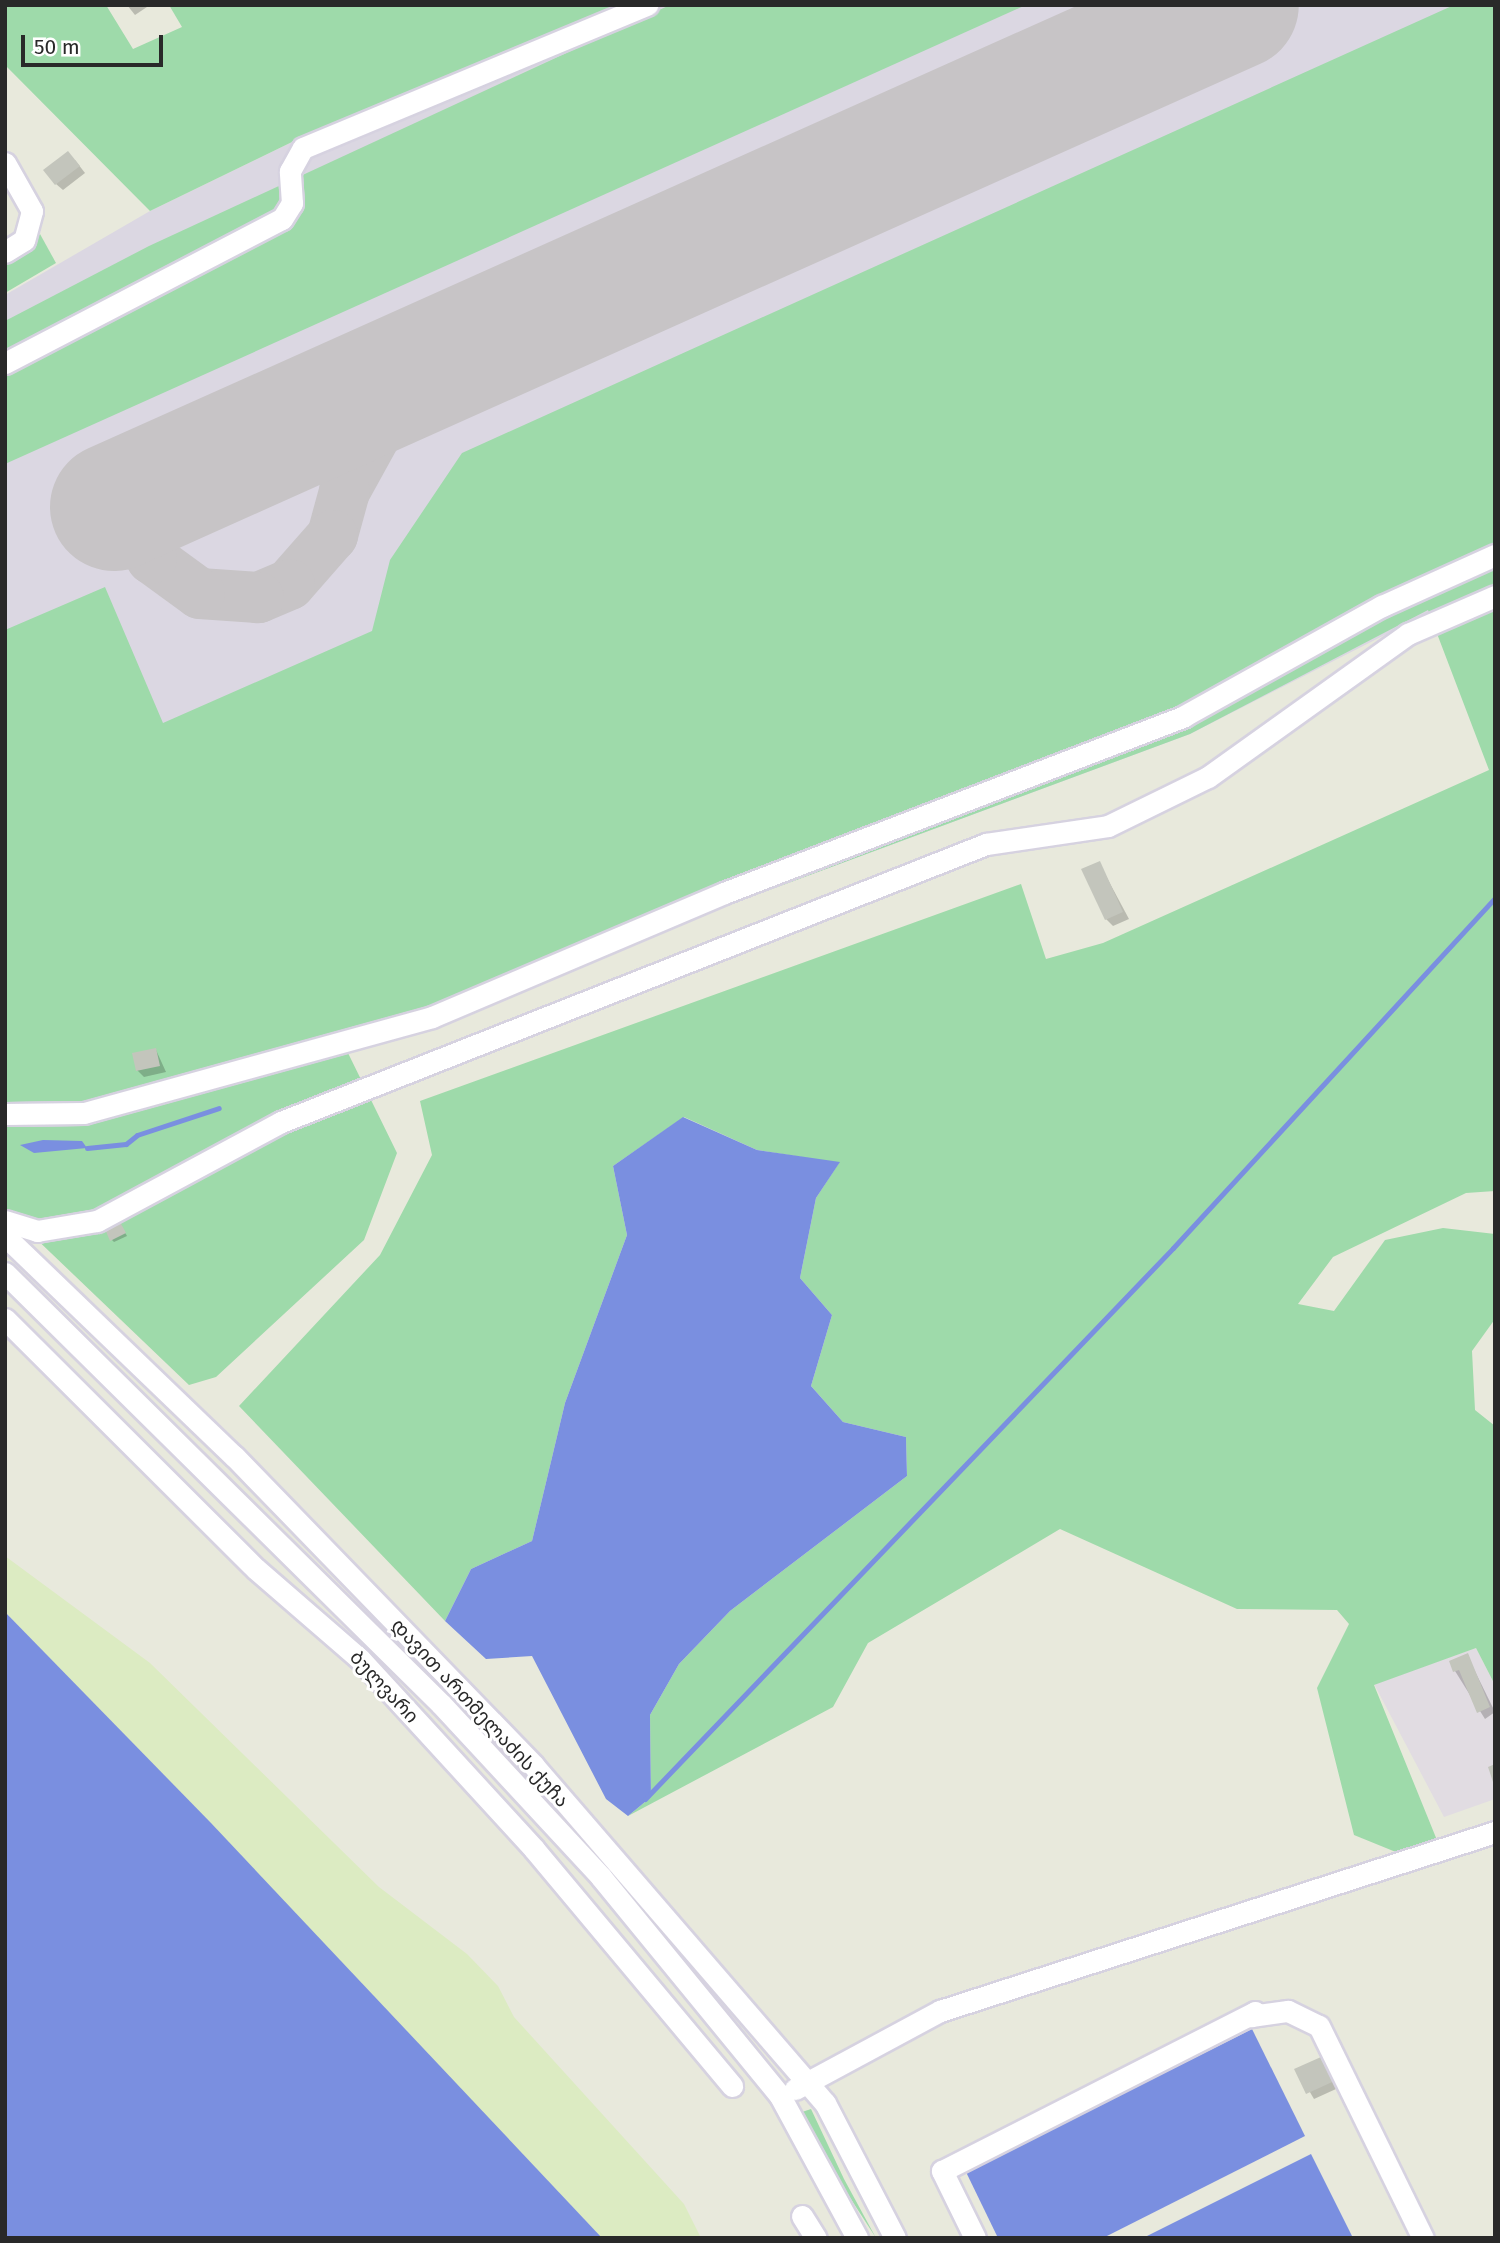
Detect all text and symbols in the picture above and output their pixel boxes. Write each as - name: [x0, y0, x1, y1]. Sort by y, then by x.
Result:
- scale bar: [24, 21, 166, 65]
- text: 50 m: [34, 34, 80, 60]
- street label: დავით ართმელაძის ქუჩა: [387, 1614, 573, 1812]
- street label: ბულვარი: [345, 1646, 423, 1728]

